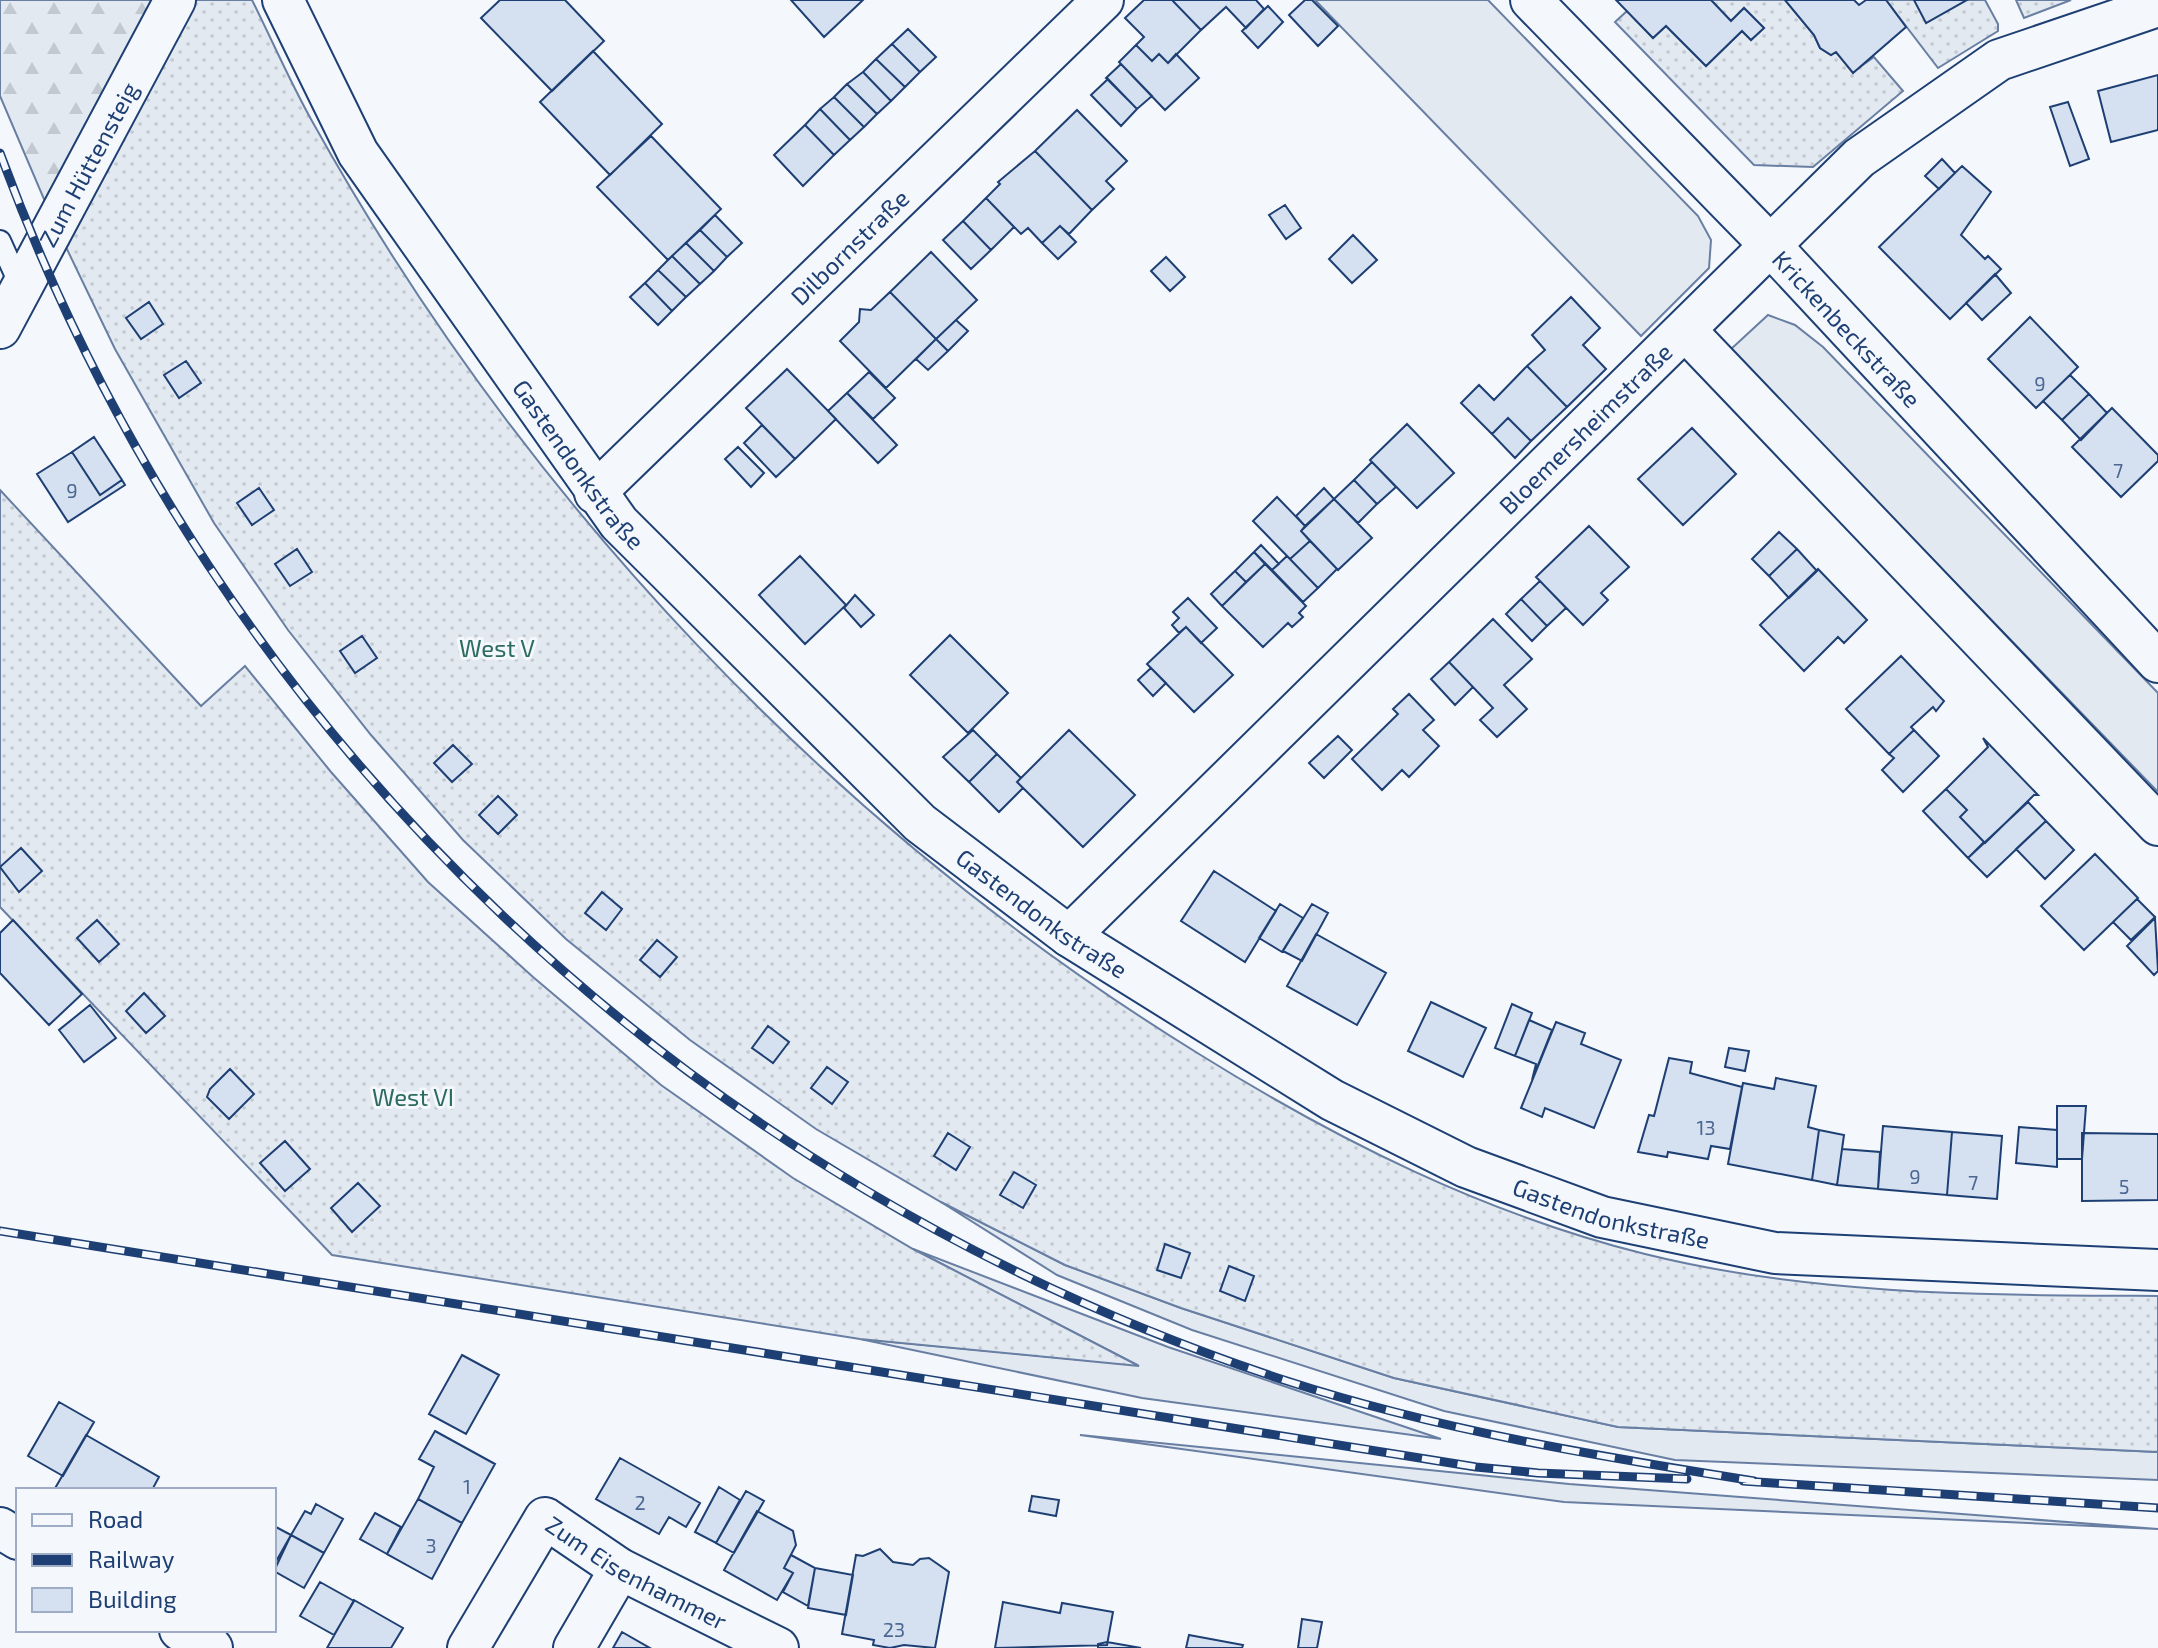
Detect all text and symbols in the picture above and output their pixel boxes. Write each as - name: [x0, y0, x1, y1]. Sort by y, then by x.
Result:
- street label: Zum Hüttensteig: [32, 77, 143, 251]
- street label: Dilbornstraße: [784, 183, 914, 310]
- street label: Krickenbeckstraße: [1767, 244, 1928, 413]
- street label: Bloemersheimstraße: [1492, 336, 1677, 520]
- house number: 9: [2034, 371, 2046, 395]
- street label: Gastendonkstraße: [508, 373, 651, 555]
- house number: 7: [2113, 458, 2123, 482]
- house number: 9: [66, 478, 78, 502]
- park label: West V: [459, 633, 535, 662]
- street label: Gastendonkstraße: [951, 842, 1133, 983]
- park label: West VI: [372, 1082, 454, 1111]
- house number: 13: [1696, 1115, 1716, 1139]
- house number: 9: [1909, 1164, 1921, 1188]
- house number: 7: [1968, 1170, 1978, 1194]
- street label: Gastendonkstraße: [1509, 1171, 1712, 1254]
- house number: 5: [2119, 1174, 2129, 1198]
- house number: 1: [463, 1474, 471, 1498]
- legend: [16, 1488, 276, 1632]
- house number: 2: [634, 1490, 646, 1514]
- text: Road: [88, 1504, 143, 1533]
- street label: Zum Eisenhammer: [541, 1509, 732, 1635]
- house number: 3: [425, 1533, 437, 1557]
- text: Railway: [88, 1544, 175, 1573]
- text: Building: [88, 1584, 177, 1613]
- house number: 23: [883, 1617, 905, 1641]

